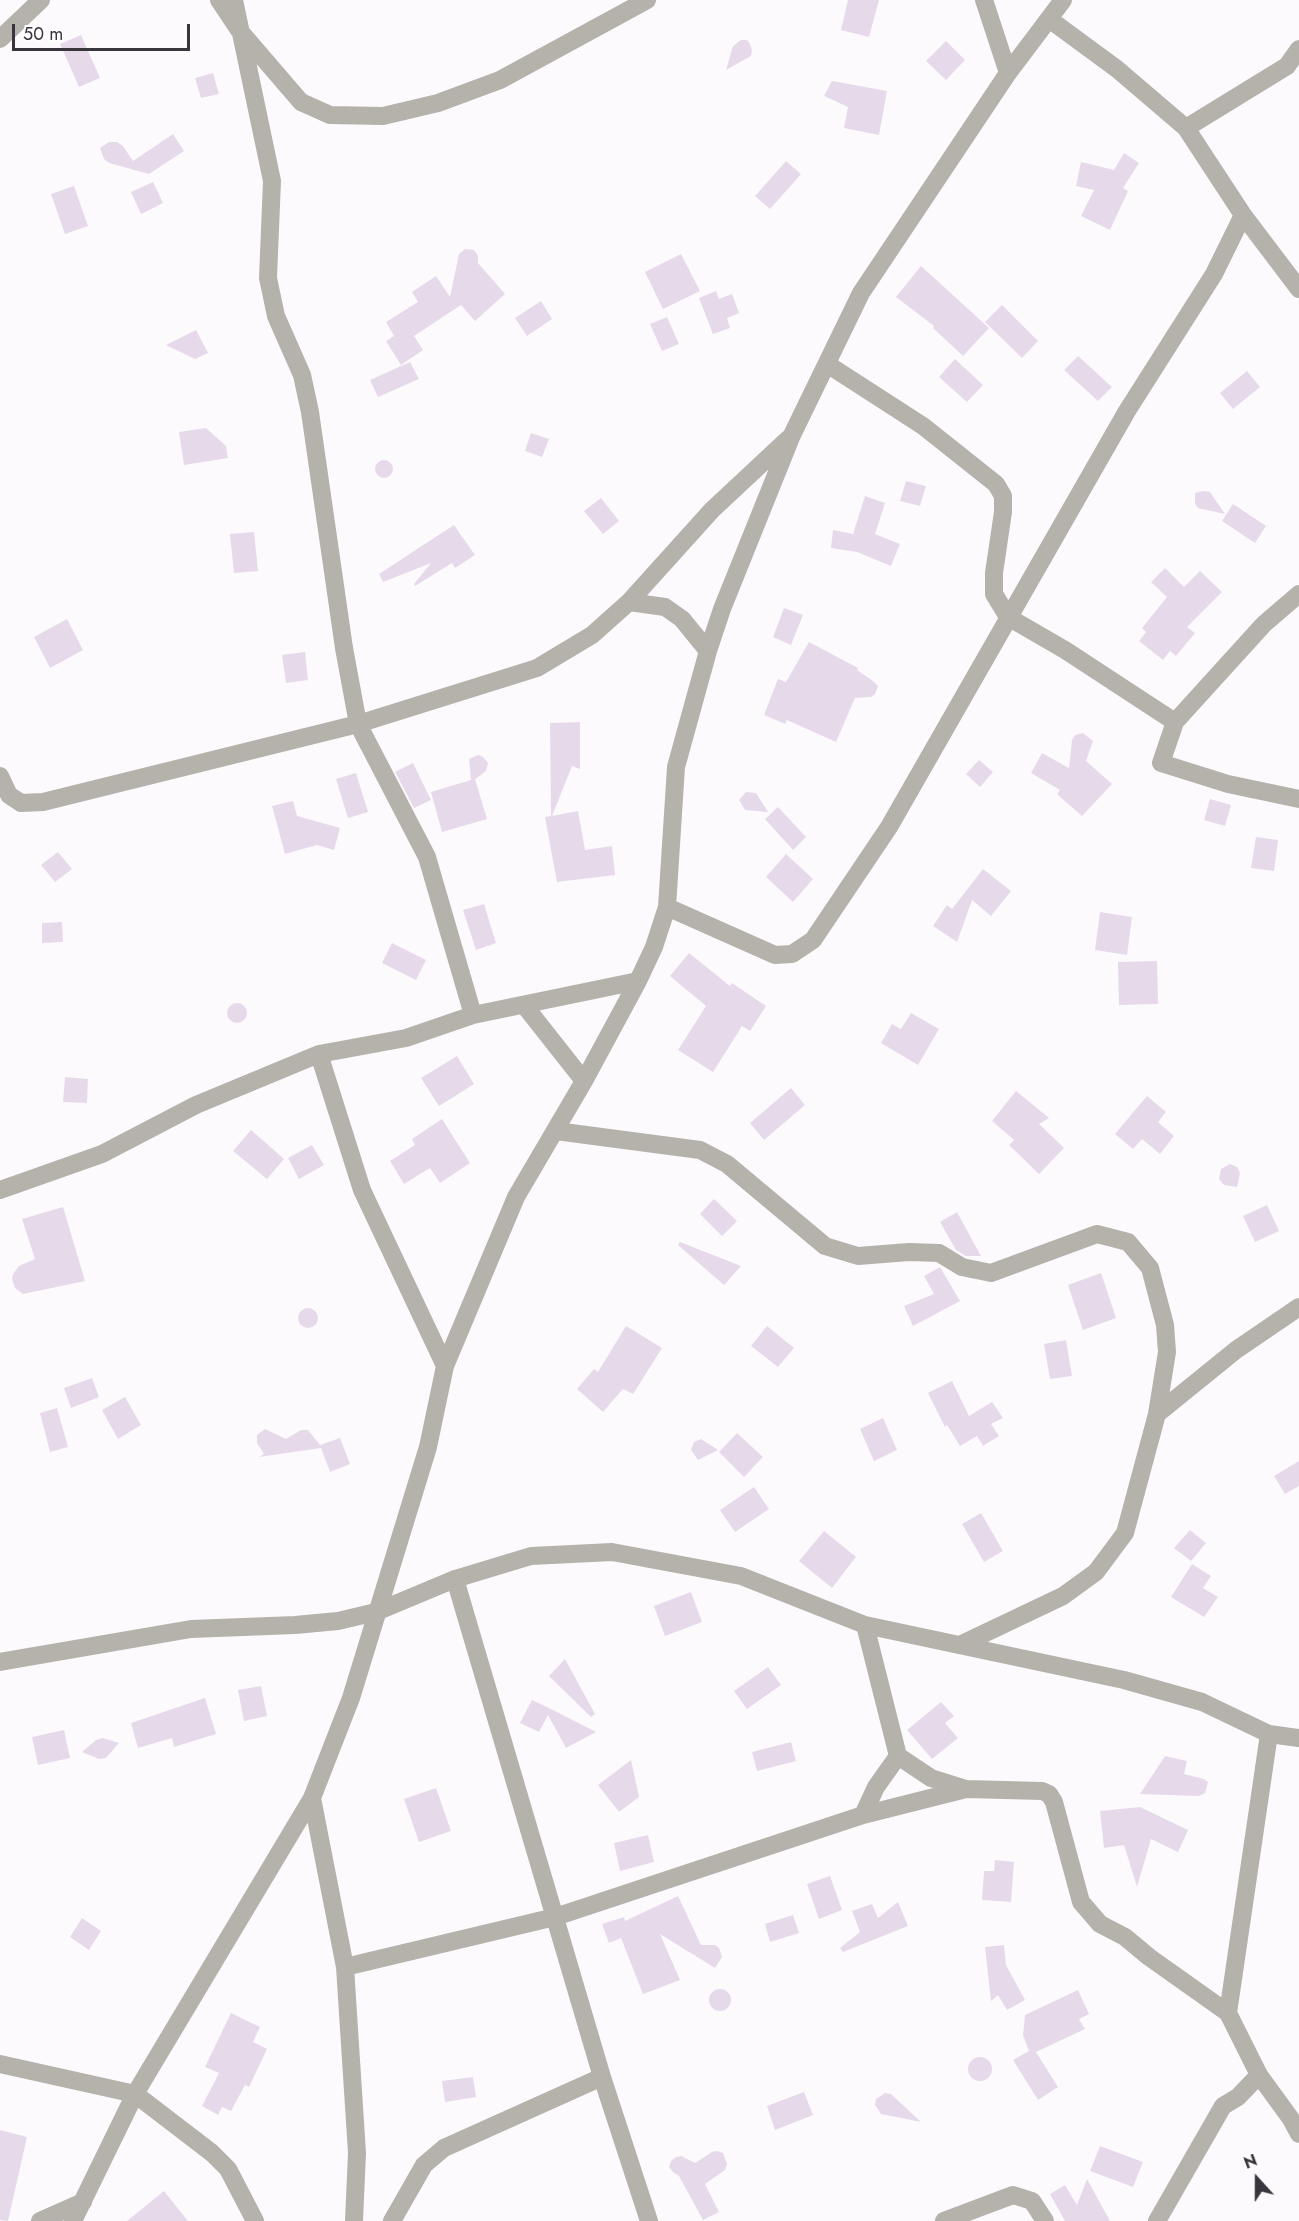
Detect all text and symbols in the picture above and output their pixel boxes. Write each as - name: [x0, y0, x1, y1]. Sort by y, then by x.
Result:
- scale bar: [15, 12, 194, 50]
- text: 50 m: [23, 21, 63, 47]
- north arrow: [1227, 2149, 1287, 2209]
- text: N: [1240, 2149, 1260, 2175]

